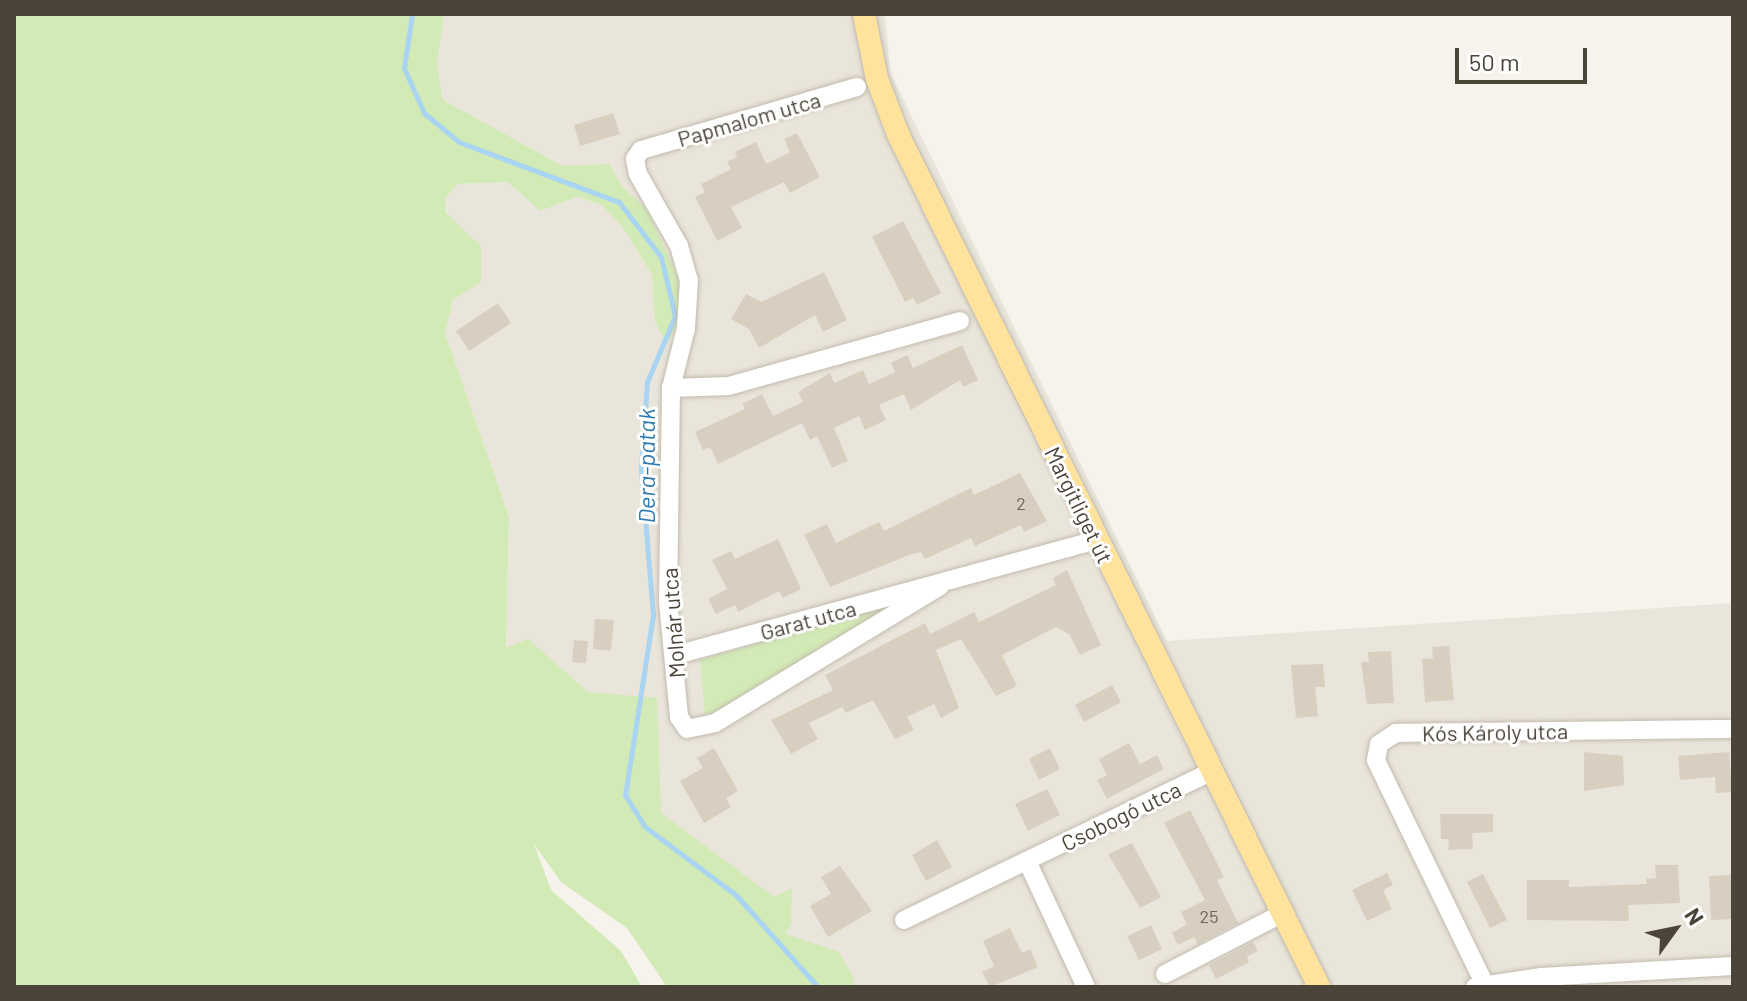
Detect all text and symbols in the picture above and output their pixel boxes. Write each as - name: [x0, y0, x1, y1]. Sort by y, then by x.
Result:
- scale bar: [1459, 32, 1591, 82]
- text: 50 m: [1469, 47, 1520, 76]
- street label: Papmalom utca: [674, 86, 824, 152]
- water label: Dera-patak: [632, 408, 660, 524]
- street label: Margitliget út: [1039, 442, 1119, 568]
- house number: 2: [1016, 492, 1026, 514]
- street label: Molnár utca: [656, 567, 690, 679]
- street label: Garat utca: [757, 595, 859, 645]
- street label: Kós Károly utca: [1422, 718, 1568, 746]
- street label: Csobogó utca: [1057, 776, 1185, 856]
- north arrow: [1635, 889, 1715, 969]
- text: N: [1680, 903, 1710, 929]
- house number: 25: [1200, 905, 1218, 927]

